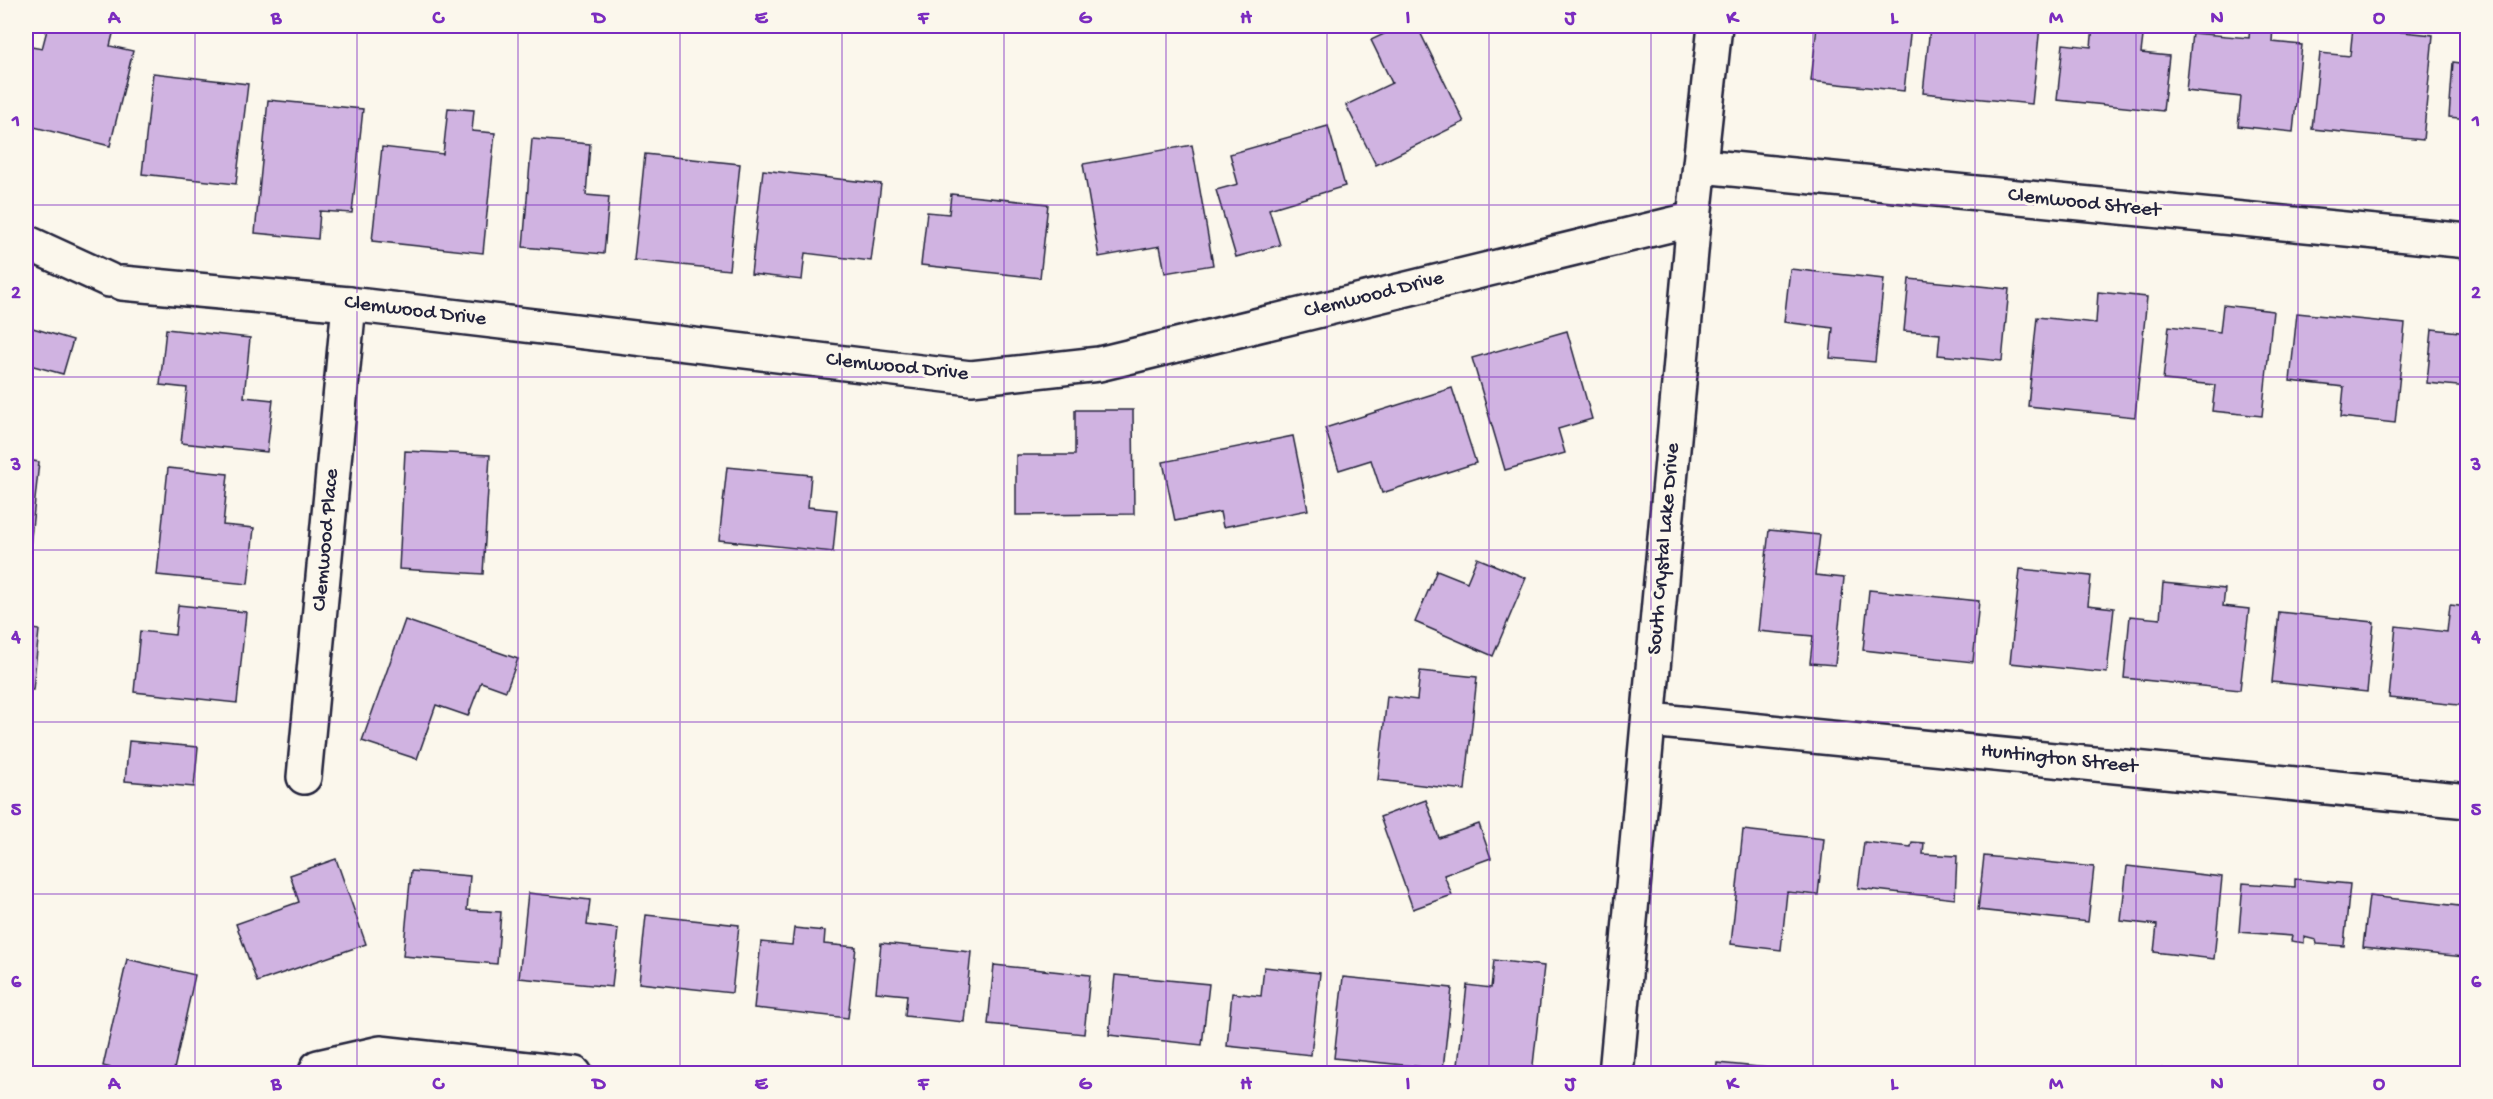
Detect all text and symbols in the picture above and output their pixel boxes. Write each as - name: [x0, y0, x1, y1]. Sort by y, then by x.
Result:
- text: A: [107, 8, 122, 31]
- text: B: [270, 8, 282, 31]
- text: C: [432, 8, 446, 31]
- text: D: [590, 8, 606, 31]
- text: E: [755, 8, 769, 31]
- text: F: [917, 8, 930, 31]
- text: G: [1079, 8, 1093, 31]
- text: H: [1240, 8, 1252, 31]
- text: I: [1406, 8, 1411, 31]
- text: J: [1564, 8, 1577, 31]
- text: K: [1725, 8, 1740, 31]
- text: L: [1890, 8, 1899, 31]
- text: M: [2049, 8, 2064, 31]
- text: N: [2210, 8, 2224, 31]
- text: O: [2373, 8, 2385, 31]
- text: 1: [11, 111, 20, 134]
- text: 1: [2471, 111, 2480, 134]
- street label: Clemwood Street: [2007, 184, 2164, 225]
- street label: Clemwood Drive: [1302, 266, 1447, 325]
- text: 2: [11, 283, 21, 306]
- text: 2: [2471, 283, 2481, 306]
- street label: Clemwood Drive: [343, 291, 489, 333]
- street label: Clemwood Drive: [825, 348, 971, 388]
- street label: South Crystal Lake Drive: [1643, 441, 1687, 656]
- text: 3: [10, 455, 21, 478]
- text: 3: [2470, 455, 2481, 478]
- street label: Clemwood Place: [308, 467, 346, 612]
- text: 4: [10, 627, 21, 650]
- text: 4: [2470, 627, 2481, 650]
- street label: Huntington Street: [1979, 739, 2141, 781]
- text: 5: [11, 800, 22, 823]
- text: 5: [2471, 800, 2482, 823]
- text: 6: [11, 972, 22, 995]
- text: 6: [2471, 972, 2482, 995]
- text: A: [107, 1074, 122, 1097]
- text: B: [270, 1074, 282, 1097]
- text: C: [432, 1074, 446, 1097]
- text: D: [590, 1074, 606, 1097]
- text: E: [755, 1074, 769, 1097]
- text: F: [917, 1074, 930, 1097]
- text: G: [1079, 1074, 1093, 1097]
- text: H: [1240, 1074, 1252, 1097]
- text: I: [1406, 1074, 1411, 1097]
- text: J: [1564, 1074, 1577, 1097]
- text: K: [1725, 1074, 1740, 1097]
- text: L: [1890, 1074, 1899, 1097]
- text: M: [2049, 1074, 2064, 1097]
- text: N: [2210, 1074, 2224, 1097]
- text: O: [2373, 1074, 2385, 1097]

